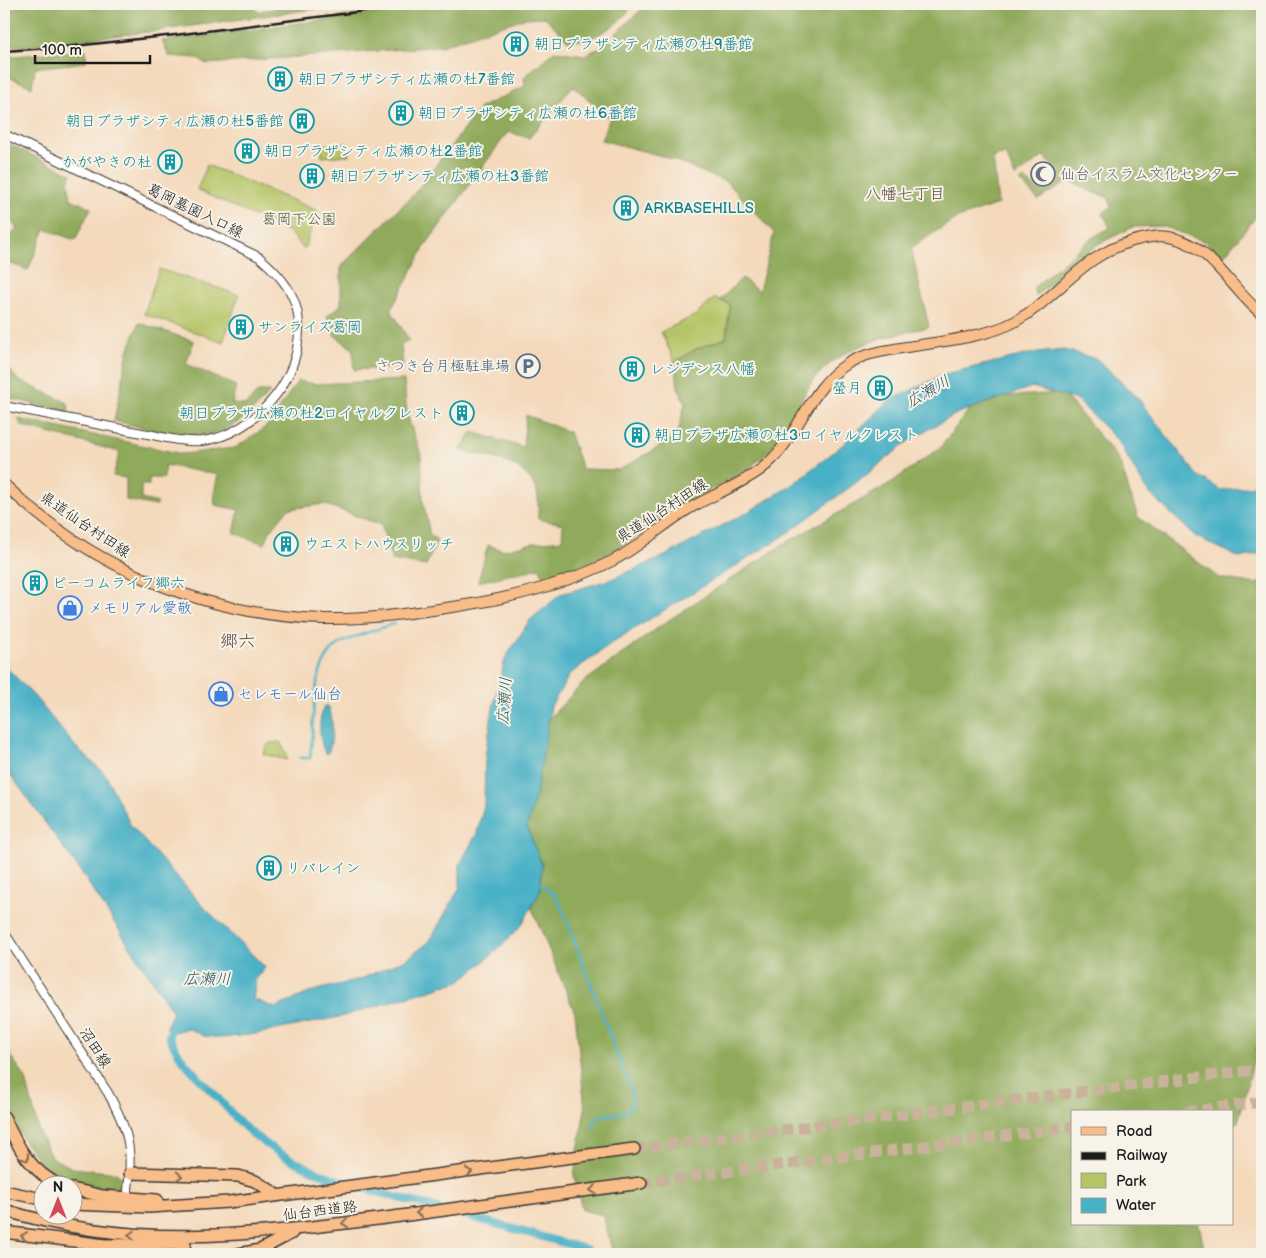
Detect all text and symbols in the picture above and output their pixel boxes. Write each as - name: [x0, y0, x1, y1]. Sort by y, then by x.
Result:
- building icon: 朝日プラザシティ広瀬の杜9番館: [503, 31, 529, 57]
- scale bar: [35, 32, 150, 64]
- place label: 朝日プラザシティ広瀬の杜9番館: [534, 35, 753, 54]
- text: 100 m: [42, 41, 82, 60]
- building icon: 朝日プラザシティ広瀬の杜7番館: [267, 66, 293, 92]
- place label: 朝日プラザシティ広瀬の杜7番館: [298, 70, 515, 89]
- building icon: 朝日プラザシティ広瀬の杜6番館: [388, 100, 414, 126]
- place label: 朝日プラザシティ広瀬の杜6番館: [418, 104, 637, 123]
- building icon: 朝日プラザシティ広瀬の杜5番館: [289, 108, 315, 134]
- place label: 朝日プラザシティ広瀬の杜5番館: [65, 112, 284, 131]
- building icon: 朝日プラザシティ広瀬の杜2番館: [234, 138, 260, 164]
- place label: 朝日プラザシティ広瀬の杜2番館: [264, 142, 483, 161]
- building icon: かがやきの杜: [157, 149, 183, 175]
- place label: かがやきの杜: [62, 153, 152, 172]
- mosque icon: 仙台イスラム文化センター: [1030, 161, 1056, 187]
- building icon: 朝日プラザシティ広瀬の杜3番館: [299, 163, 325, 189]
- place label: 仙台イスラム文化センター: [1060, 165, 1239, 184]
- place label: 朝日プラザシティ広瀬の杜3番館: [330, 167, 549, 186]
- street label: 葛岡墓園入口線: [144, 179, 246, 243]
- district label: 八幡七丁目: [865, 185, 945, 204]
- building icon: ARKBASEHILLS: [613, 195, 639, 221]
- place label: ARKBASEHILLS: [644, 199, 754, 218]
- park label: 葛岡下公園: [261, 210, 337, 229]
- building icon: サンライズ葛岡: [228, 314, 254, 340]
- place label: サンライズ葛岡: [258, 318, 362, 337]
- parking icon: さつき台月極駐車場: [515, 353, 541, 379]
- building icon: レジデンス八幡: [619, 356, 645, 382]
- place label: さつき台月極駐車場: [375, 357, 510, 376]
- place label: レジデンス八幡: [650, 360, 755, 379]
- water label: 広瀬川: [902, 372, 954, 412]
- building icon: 螢月: [867, 375, 893, 401]
- place label: 螢月: [832, 379, 862, 398]
- building icon: 朝日プラザ広瀬の杜2ロイヤルクレスト: [449, 400, 475, 426]
- place label: 朝日プラザ広瀬の杜2ロイヤルクレスト: [179, 404, 444, 423]
- building icon: 朝日プラザ広瀬の杜3ロイヤルクレスト: [624, 422, 650, 448]
- place label: 朝日プラザ広瀬の杜3ロイヤルクレスト: [654, 426, 919, 445]
- street label: 県道仙台村田線: [613, 474, 711, 548]
- street label: 県道仙台村田線: [36, 488, 134, 562]
- building icon: ウエストハウスリッチ: [273, 531, 299, 557]
- place label: ウエストハウスリッチ: [304, 535, 454, 554]
- building icon: ピーコムライフ郷六: [22, 570, 48, 596]
- place label: ピーコムライフ郷六: [52, 574, 185, 593]
- shop icon: メモリアル愛敬: [57, 595, 83, 621]
- place label: メモリアル愛敬: [88, 599, 192, 618]
- district label: 郷六: [220, 631, 256, 652]
- water label: 広瀬川: [494, 676, 516, 726]
- shop icon: セレモール仙台: [208, 681, 234, 707]
- place label: セレモール仙台: [238, 685, 342, 704]
- building icon: リバレイン: [256, 855, 282, 881]
- place label: リバレイン: [286, 859, 360, 878]
- water label: 広瀬川: [183, 970, 231, 989]
- street label: 沼田線: [75, 1024, 115, 1072]
- legend: [1071, 1110, 1234, 1226]
- text: Road: [1116, 1122, 1152, 1141]
- text: Railway: [1116, 1146, 1167, 1165]
- one-way arrow: [20, 1152, 28, 1161]
- one-way arrow: [465, 1167, 473, 1178]
- one-way arrow: [175, 1170, 183, 1181]
- text: Park: [1116, 1172, 1147, 1191]
- north arrow: [32, 1176, 82, 1226]
- text: N: [53, 1179, 63, 1196]
- one-way arrow: [588, 1184, 596, 1195]
- text: Water: [1116, 1196, 1156, 1215]
- street label: 仙台西道路: [282, 1197, 358, 1225]
- one-way arrow: [415, 1207, 423, 1218]
- one-way arrow: [341, 1217, 349, 1228]
- one-way arrow: [127, 1230, 135, 1241]
- one-way arrow: [20, 1231, 28, 1242]

